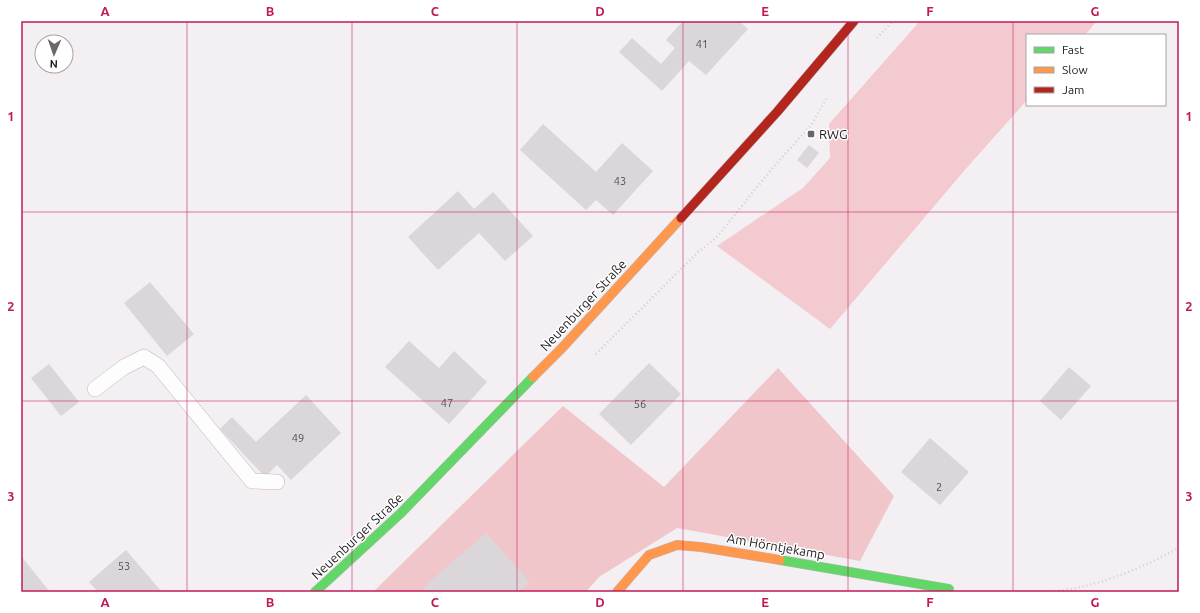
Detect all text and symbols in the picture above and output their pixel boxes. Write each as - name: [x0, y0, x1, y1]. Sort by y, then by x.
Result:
- text: A: [100, 4, 110, 18]
- text: B: [266, 4, 275, 18]
- text: C: [431, 4, 440, 18]
- text: D: [595, 4, 605, 18]
- text: E: [761, 4, 769, 18]
- text: F: [926, 4, 934, 18]
- text: G: [1091, 4, 1100, 18]
- north arrow: [34, 34, 74, 74]
- legend: [1026, 34, 1166, 106]
- house number: 41: [696, 38, 708, 50]
- text: Fast: [1062, 43, 1084, 56]
- text: N: [49, 58, 58, 70]
- text: Slow: [1062, 63, 1088, 76]
- text: Jam: [1062, 83, 1084, 96]
- text: 1: [7, 109, 15, 123]
- text: 1: [1185, 109, 1193, 123]
- place label: RWG: [819, 127, 848, 141]
- marker: RWG: [806, 129, 816, 139]
- house number: 43: [614, 175, 626, 187]
- street label: Neuenburger Straße: [537, 257, 629, 353]
- text: 2: [7, 299, 15, 313]
- text: 2: [1185, 299, 1193, 313]
- house number: 47: [441, 397, 453, 409]
- house number: 56: [634, 398, 646, 410]
- house number: 49: [292, 432, 304, 444]
- house number: 2: [936, 481, 942, 493]
- text: 3: [7, 489, 15, 503]
- text: 3: [1185, 489, 1193, 503]
- street label: Neuenburger Straße: [309, 490, 405, 582]
- street label: Am Hörntjekamp: [726, 530, 826, 562]
- house number: 53: [118, 560, 130, 572]
- text: A: [100, 595, 110, 609]
- text: B: [266, 595, 275, 609]
- text: C: [431, 595, 440, 609]
- text: D: [595, 595, 605, 609]
- text: E: [761, 595, 769, 609]
- text: F: [926, 595, 934, 609]
- text: G: [1091, 595, 1100, 609]

